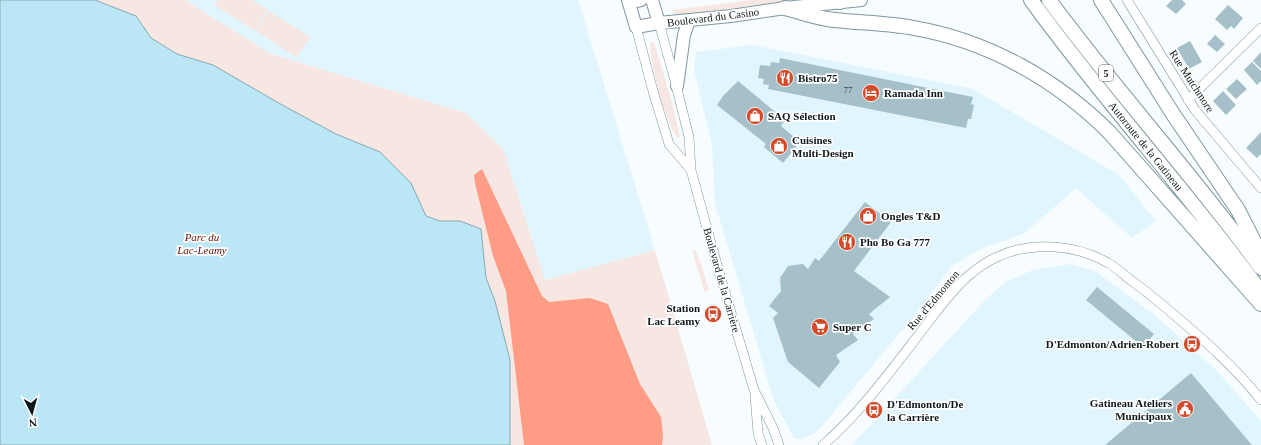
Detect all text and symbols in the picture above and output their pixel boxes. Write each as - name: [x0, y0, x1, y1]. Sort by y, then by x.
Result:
- street label: Boulevard du Casino: [666, 5, 760, 29]
- street label: Rue Mutchmore: [1167, 48, 1217, 114]
- road number: 5: [1099, 65, 1113, 81]
- restaurant icon: Bistro75: [775, 68, 795, 88]
- place label: Bistro75: [798, 72, 838, 84]
- hotel icon: Ramada Inn: [861, 83, 881, 103]
- house number: 77: [844, 85, 853, 95]
- place label: Ramada Inn: [884, 87, 943, 99]
- street label: Autoroute de la Gatineau: [1106, 99, 1186, 193]
- shop icon: SAQ Sélection: [745, 106, 765, 126]
- place label: SAQ Sélection: [768, 110, 836, 122]
- place label: Cuisines Multi-Design: [792, 134, 854, 159]
- shop icon: Cuisines Multi-Design: [769, 136, 789, 156]
- shop icon: Ongles T&D: [858, 206, 878, 226]
- place label: Ongles T&D: [881, 210, 940, 222]
- street label: Boulevard de la Carrière: [701, 226, 743, 334]
- park label: Parc du Lac-Leamy: [176, 231, 227, 256]
- restaurant icon: Pho Bo Ga 777: [837, 232, 857, 252]
- place label: Pho Bo Ga 777: [860, 236, 930, 248]
- street label: Rue d'Edmonton: [905, 268, 962, 332]
- place label: Station Lac Leamy: [647, 302, 700, 327]
- bus stop icon: Station Lac Leamy: [703, 304, 723, 324]
- supermarket icon: Super C: [810, 317, 830, 337]
- place label: Super C: [833, 321, 872, 333]
- bus stop icon: D'Edmonton/Adrien-Robert: [1182, 334, 1202, 354]
- place label: D'Edmonton/Adrien-Robert: [1046, 338, 1179, 350]
- north arrow: [12, 393, 52, 433]
- place label: Gatineau Ateliers Municipaux: [1090, 397, 1173, 422]
- place label: D'Edmonton/De la Carrière: [887, 398, 964, 423]
- public building icon: Gatineau Ateliers Municipaux: [1175, 399, 1195, 419]
- bus stop icon: D'Edmonton/De la Carrière: [864, 400, 884, 420]
- text: N: [28, 417, 38, 429]

